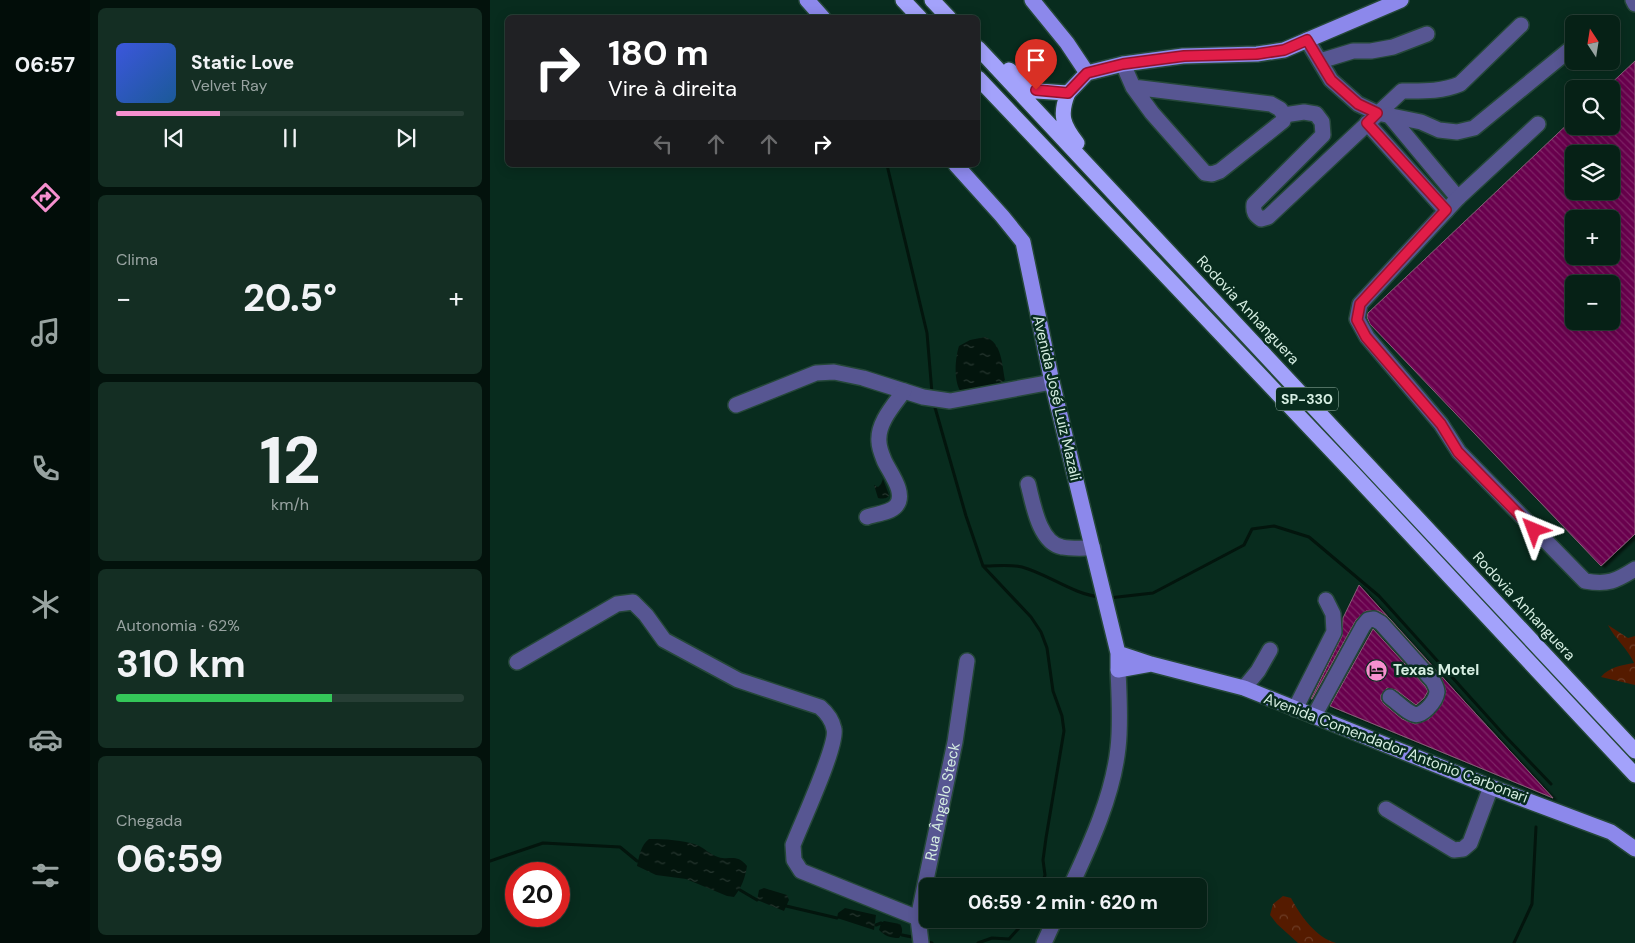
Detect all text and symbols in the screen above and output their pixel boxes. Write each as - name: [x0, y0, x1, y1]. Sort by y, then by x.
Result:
- north arrow: [1565, 15, 1620, 70]
- map controls: [1565, 15, 1620, 330]
- text: 180 m: [608, 30, 709, 76]
- icon: right: [525, 35, 590, 100]
- pin: [1015, 39, 1057, 90]
- icon: arrive: [1022, 46, 1050, 74]
- text: 06:57: [15, 50, 75, 79]
- text: Static Love: [191, 50, 294, 75]
- text: Vire à direita: [608, 74, 737, 103]
- text: Velvet Ray: [191, 75, 267, 96]
- button: search: [1565, 80, 1620, 135]
- icon: previous: [160, 124, 188, 152]
- icon: pause: [276, 124, 304, 152]
- icon: next: [392, 124, 420, 152]
- icon: left: [649, 130, 677, 158]
- icon: ahead: [702, 130, 730, 158]
- icon: ahead: [755, 130, 783, 158]
- icon: right: [808, 130, 836, 158]
- button: layers: [1565, 145, 1620, 200]
- icon: directions: [28, 180, 63, 215]
- button: +: [1565, 210, 1620, 265]
- text: Clima: [116, 249, 158, 270]
- street label: Rodovia Anhanguera: [1192, 251, 1304, 369]
- text: 20.5°: [243, 273, 337, 323]
- button: −: [1565, 275, 1620, 330]
- text: −: [116, 280, 131, 317]
- text: +: [449, 280, 464, 317]
- street label: Avenida José Luiz Mazali: [1028, 313, 1086, 483]
- icon: music: [28, 315, 63, 350]
- road number: SP-330: [1276, 388, 1338, 410]
- text: 12: [259, 419, 321, 503]
- icon: phone: [28, 451, 63, 486]
- text: km/h: [271, 494, 309, 515]
- position arrow: [1507, 503, 1559, 555]
- street label: Rodovia Anhanguera: [1468, 547, 1580, 665]
- icon: climate: [28, 587, 63, 622]
- text: Autonomia · 62%: [116, 615, 240, 636]
- text: 310 km: [116, 639, 246, 689]
- hotel icon: Texas Motel: [1365, 658, 1389, 682]
- place label: Texas Motel: [1393, 660, 1479, 680]
- street label: Avenida Comendador Antonio Carbonari: [1261, 688, 1531, 808]
- icon: car: [28, 722, 63, 757]
- street label: Rua Ângelo Steck: [920, 740, 965, 863]
- text: Chegada: [116, 810, 182, 831]
- text: 06:59: [116, 834, 223, 884]
- icon: filters: [28, 858, 63, 893]
- speed limit sign: 20: [505, 862, 570, 927]
- text: 06:59 · 2 min · 620 m: [968, 890, 1158, 915]

